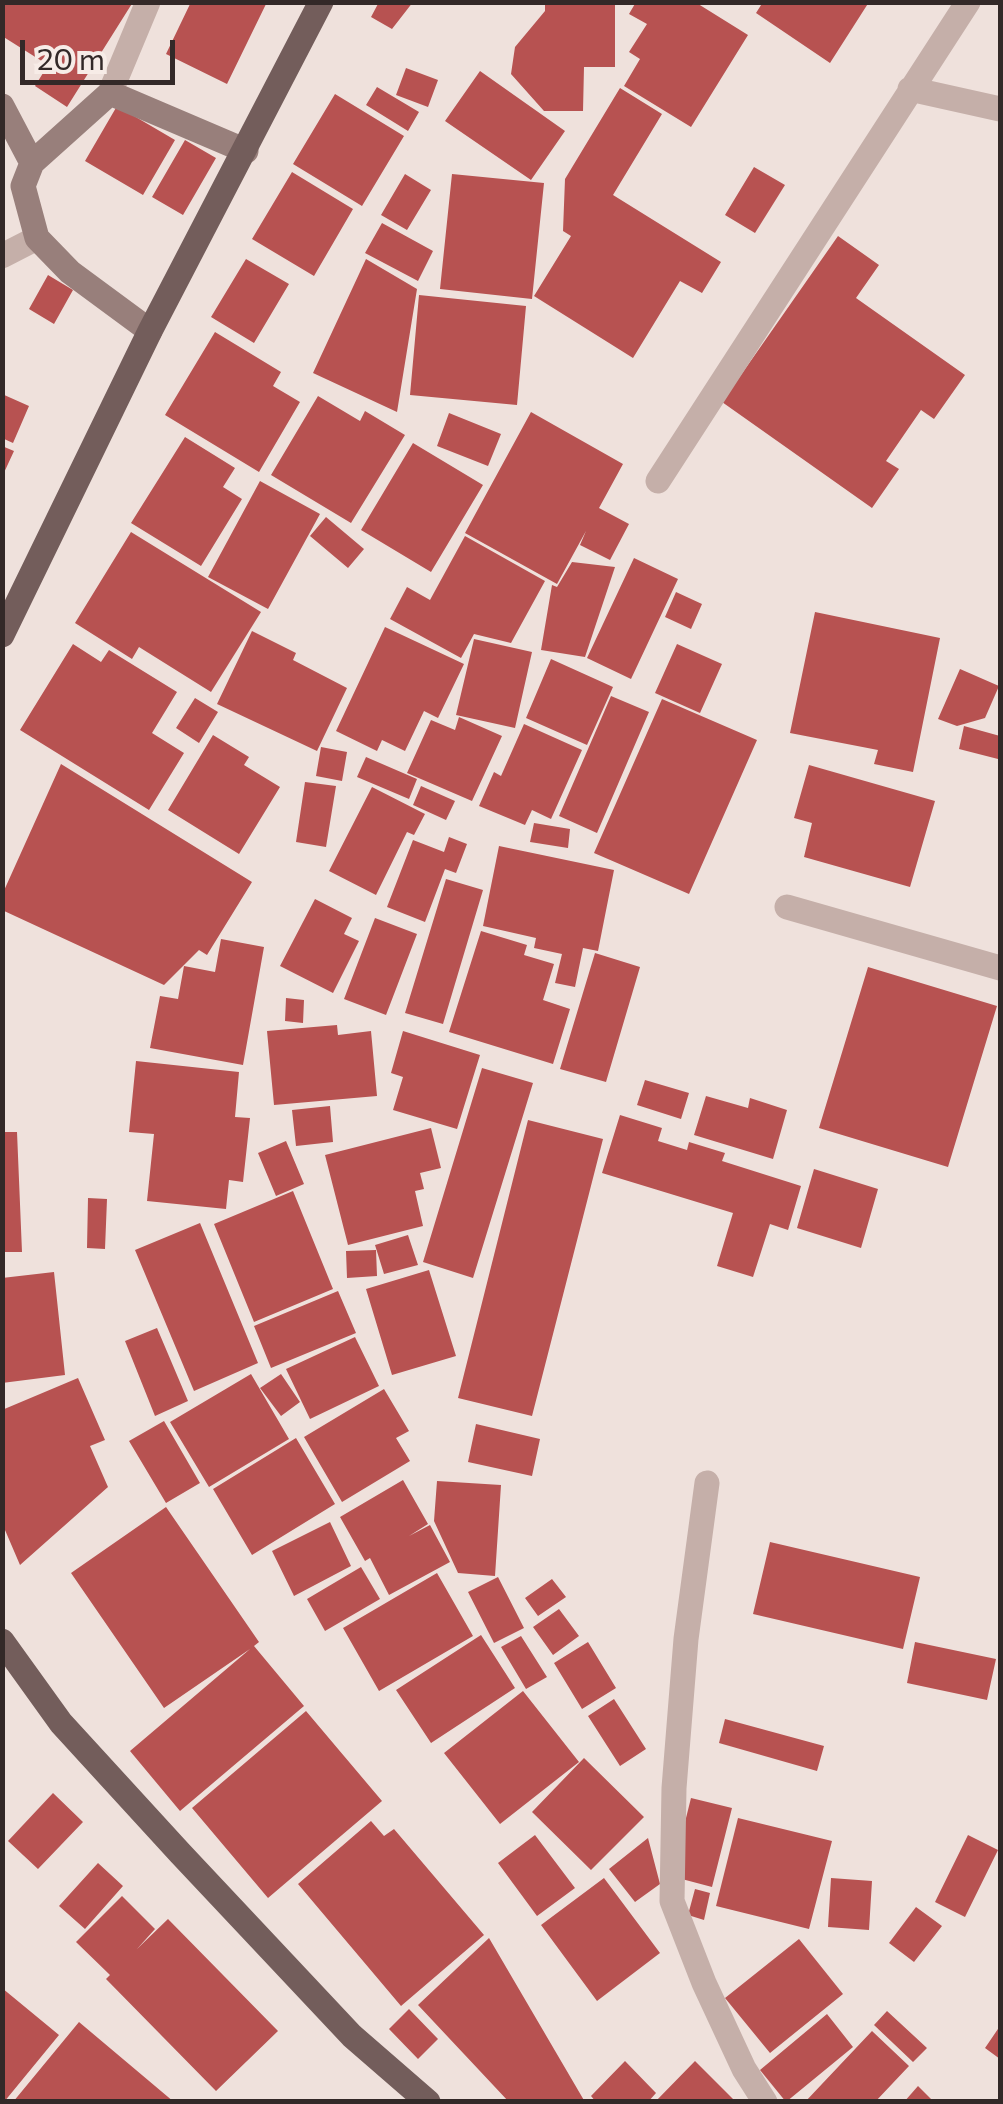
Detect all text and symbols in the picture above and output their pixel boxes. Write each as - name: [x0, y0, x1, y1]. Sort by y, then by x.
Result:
- scale bar: [25, 20, 180, 82]
- text: 20 m: [37, 39, 105, 76]

